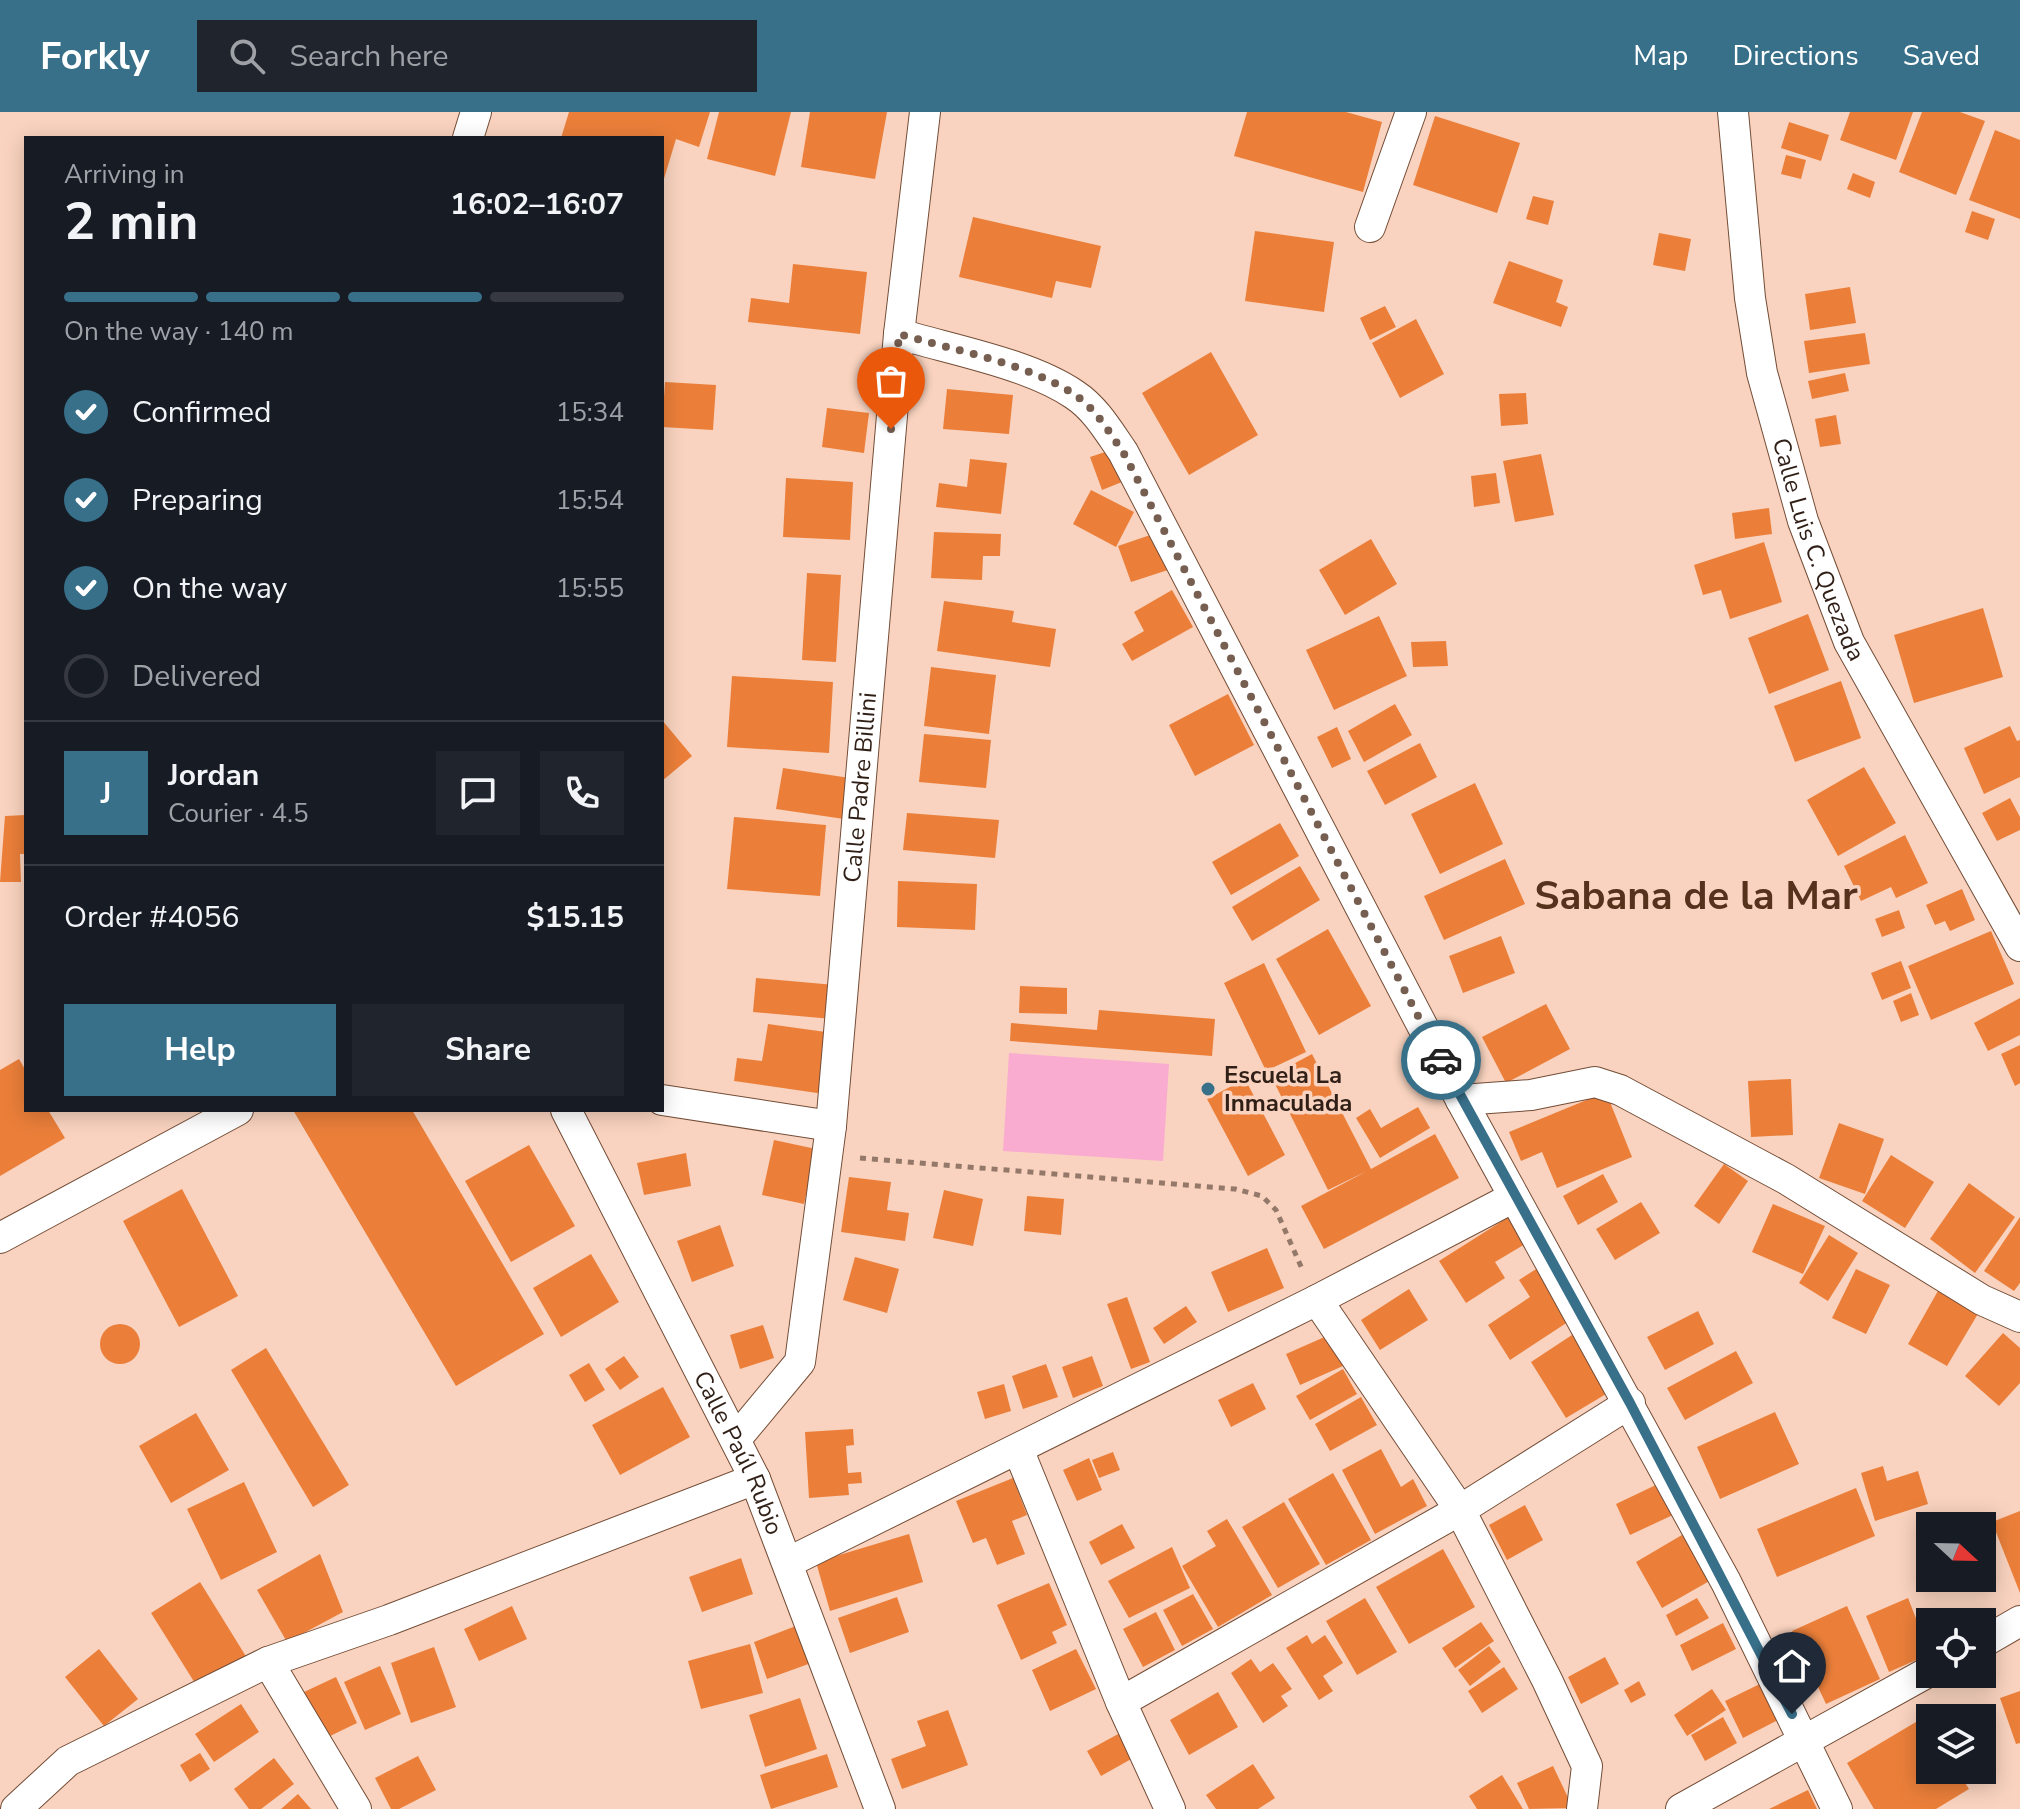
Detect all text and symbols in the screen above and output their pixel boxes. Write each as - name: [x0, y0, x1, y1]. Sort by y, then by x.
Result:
- search box: [197, 20, 757, 92]
- text: Forkly: [40, 31, 149, 82]
- icon: search: [225, 34, 269, 78]
- text: Search here: [289, 36, 448, 77]
- text: Map: [1633, 37, 1688, 75]
- text: Directions: [1732, 37, 1859, 75]
- text: Saved: [1903, 37, 1980, 75]
- text: Arriving in: [64, 157, 185, 192]
- text: 16:02–16:07: [450, 184, 624, 225]
- text: 2 min: [64, 186, 199, 257]
- text: On the way · 140 m: [64, 314, 293, 349]
- pin: [857, 347, 925, 429]
- icon: bag: [869, 359, 913, 403]
- icon: check: [64, 390, 108, 434]
- text: Confirmed: [132, 392, 272, 433]
- text: 15:34: [556, 395, 624, 430]
- street label: Calle Luis C. Quezada: [1765, 434, 1872, 667]
- icon: check: [64, 478, 108, 522]
- text: Preparing: [132, 480, 263, 521]
- text: 15:54: [556, 483, 624, 518]
- icon: check: [64, 566, 108, 610]
- text: On the way: [132, 568, 287, 609]
- text: 15:55: [556, 571, 624, 606]
- text: Delivered: [132, 656, 261, 697]
- street label: Calle Padre Billini: [836, 691, 884, 884]
- button: chat: [436, 751, 520, 835]
- button: phone: [540, 751, 624, 835]
- text: Jordan: [168, 755, 259, 796]
- text: J: [101, 773, 111, 814]
- text: Courier · 4.5: [168, 796, 309, 831]
- district label: Sabana de la Mar: [1534, 869, 1858, 923]
- text: Order #4056: [64, 897, 239, 938]
- text: $15.15: [527, 897, 624, 938]
- button: Help: [64, 1004, 336, 1096]
- button: Share: [352, 1004, 624, 1096]
- courier: [1401, 1020, 1481, 1100]
- icon: car: [1419, 1038, 1463, 1082]
- place label: Escuela La Inmaculada: [1224, 1059, 1353, 1119]
- marker: Escuela La Inmaculada: [1199, 1080, 1217, 1098]
- street label: Calle Paúl Rubio: [686, 1365, 791, 1539]
- north arrow: [1916, 1512, 1996, 1592]
- map controls: [1916, 1512, 1996, 1784]
- button: locate: [1916, 1608, 1996, 1688]
- pin: [1758, 1632, 1826, 1714]
- icon: home: [1770, 1644, 1814, 1688]
- button: layers: [1916, 1704, 1996, 1784]

